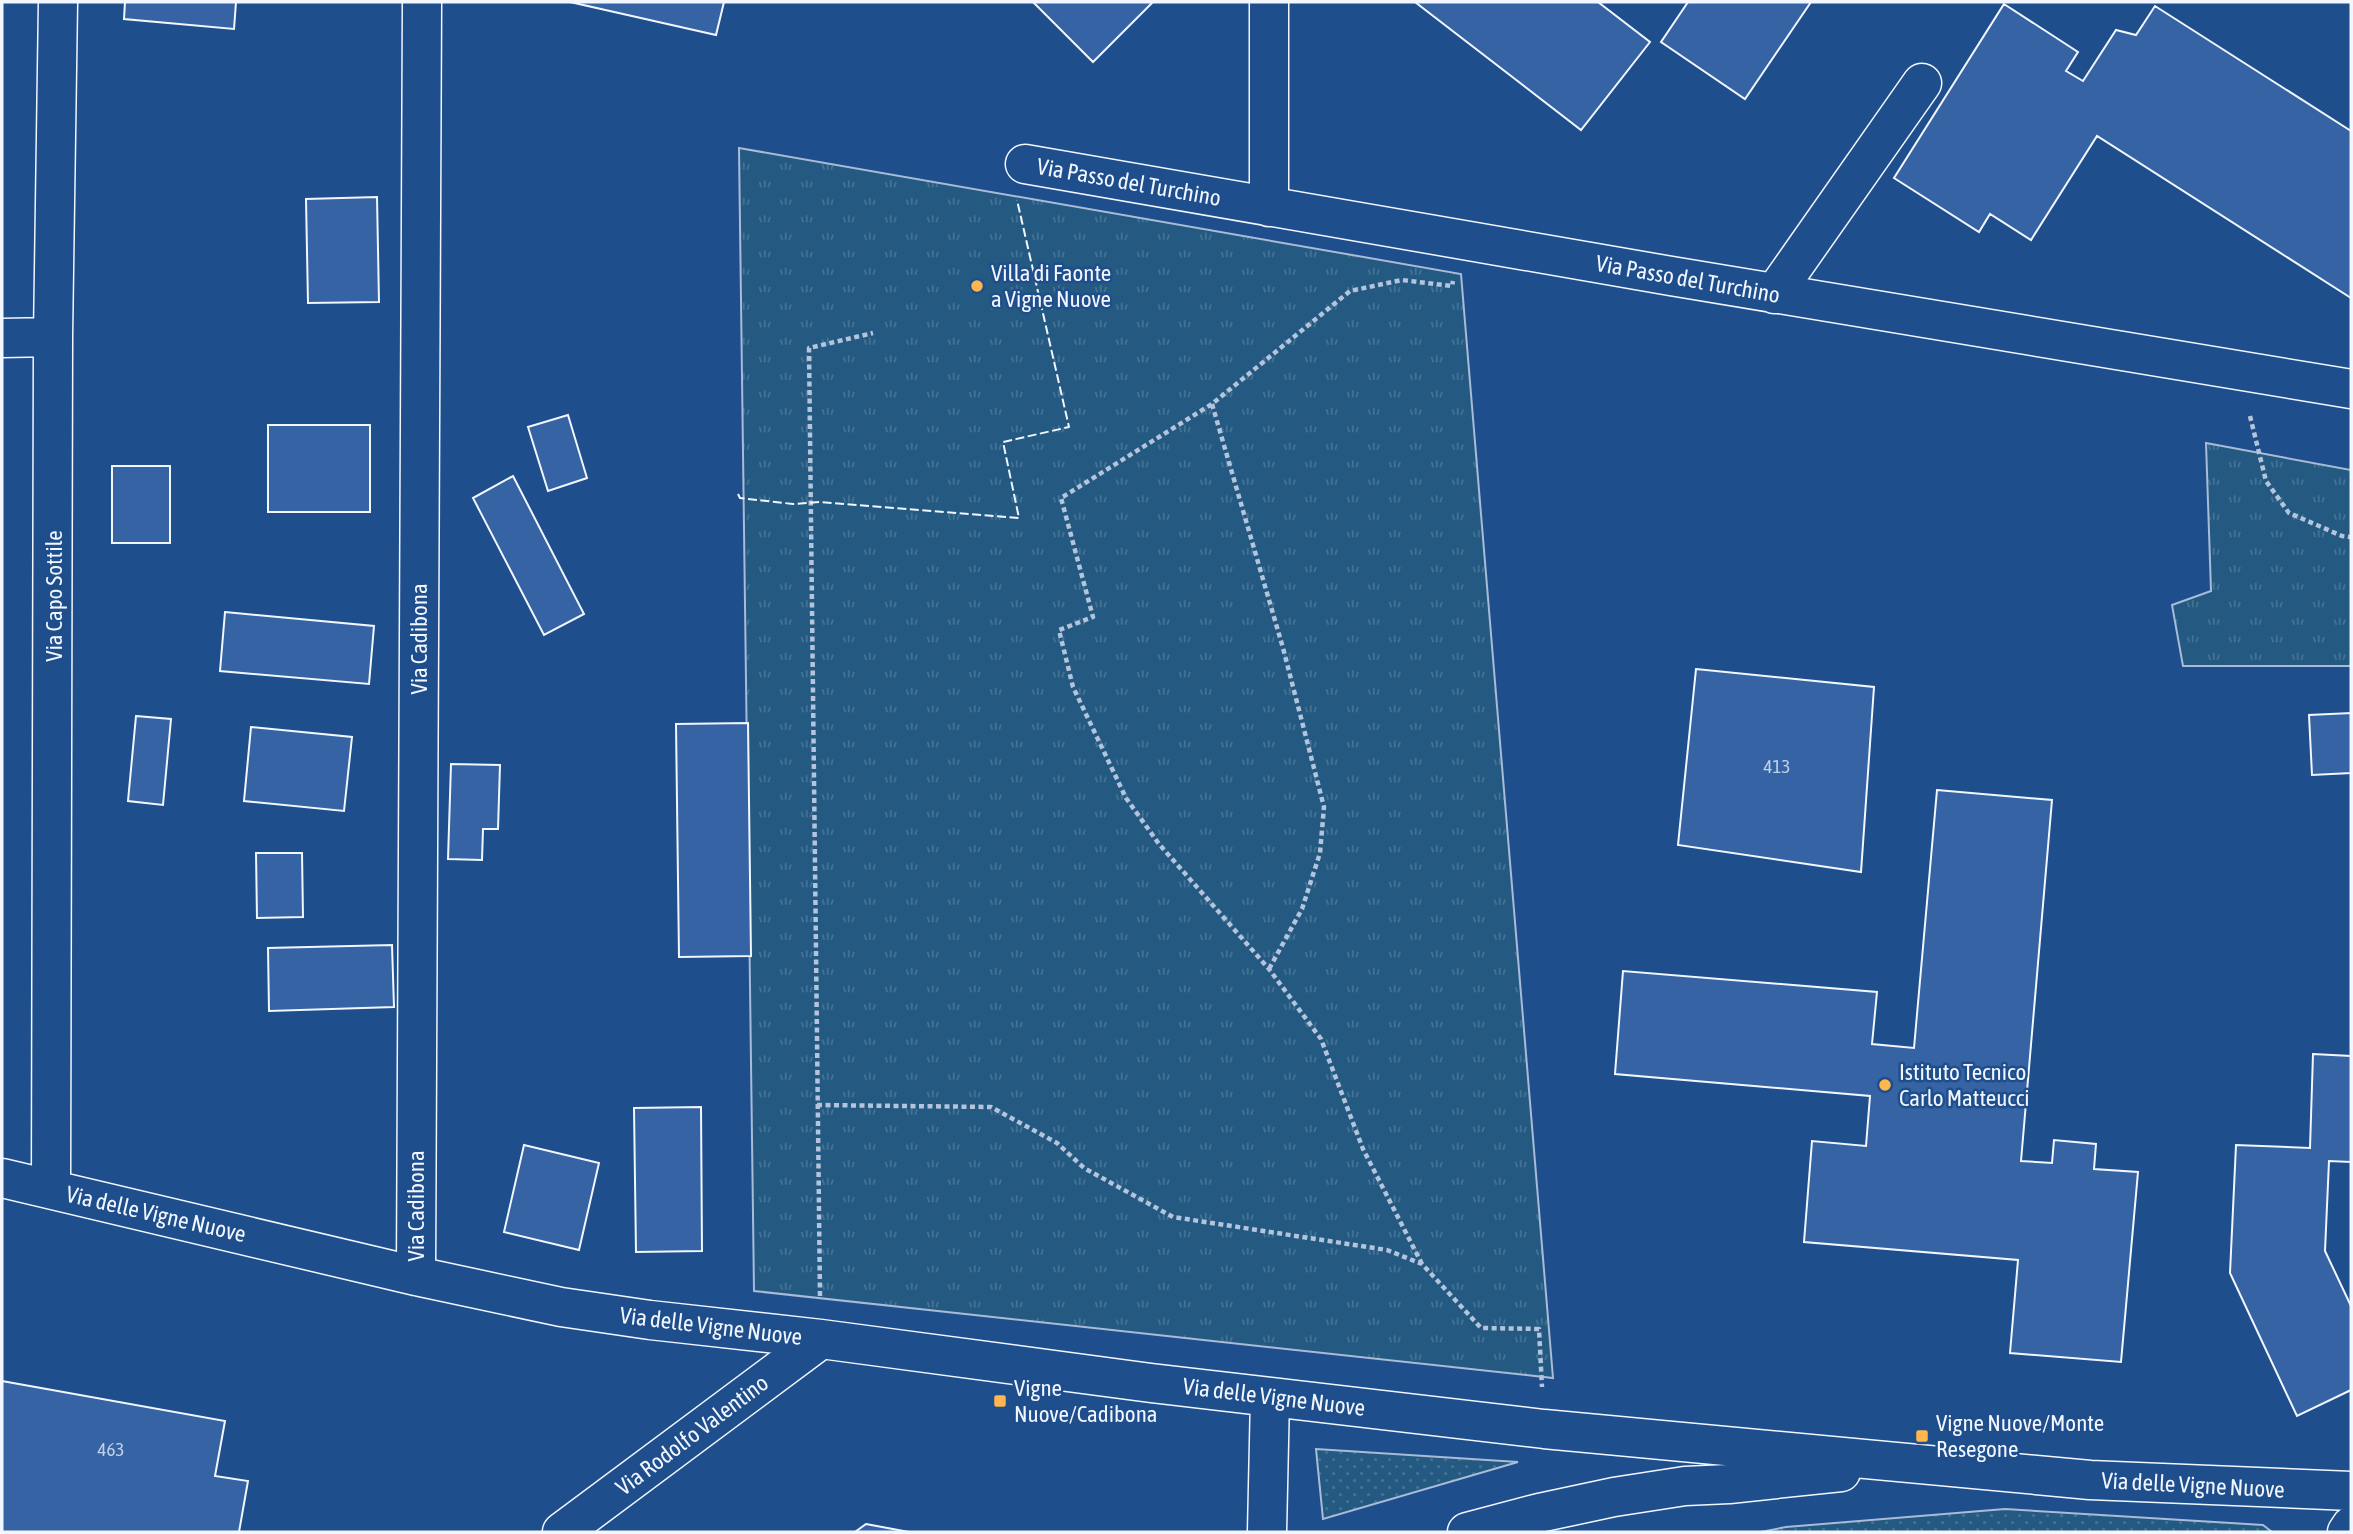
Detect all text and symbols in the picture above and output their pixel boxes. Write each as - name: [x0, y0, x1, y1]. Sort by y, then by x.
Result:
- street label: Via Passo del Turchino: [1035, 153, 1223, 211]
- street label: Via Passo del Turchino: [1594, 250, 1782, 308]
- place label: Villa di Faonte a Vigne Nuove: [991, 260, 1111, 312]
- marker: Villa di Faonte a Vigne Nuove: [969, 278, 985, 294]
- street label: Via Capo Sottile: [41, 530, 67, 662]
- street label: Via Cadibona: [406, 583, 432, 695]
- house number: 413: [1764, 755, 1790, 777]
- place label: Istituto Tecnico Carlo Matteucci: [1899, 1059, 2030, 1111]
- marker: Istituto Tecnico Carlo Matteucci: [1877, 1077, 1893, 1093]
- street label: Via Cadibona: [403, 1150, 429, 1262]
- street label: Via delle Vigne Nuove: [64, 1181, 248, 1247]
- street label: Via delle Vigne Nuove: [618, 1302, 804, 1350]
- street label: Via Rodolfo Valentino: [611, 1369, 773, 1501]
- street label: Via delle Vigne Nuove: [1181, 1373, 1367, 1421]
- place label: Vigne Nuove/Cadibona: [1014, 1375, 1158, 1427]
- marker: Vigne Nuove/Cadibona: [992, 1393, 1008, 1409]
- place label: Vigne Nuove/Monte Resegone: [1936, 1410, 2104, 1462]
- marker: Vigne Nuove/Monte Resegone: [1914, 1428, 1930, 1444]
- house number: 463: [98, 1438, 124, 1460]
- street label: Via delle Vigne Nuove: [2101, 1467, 2285, 1503]

